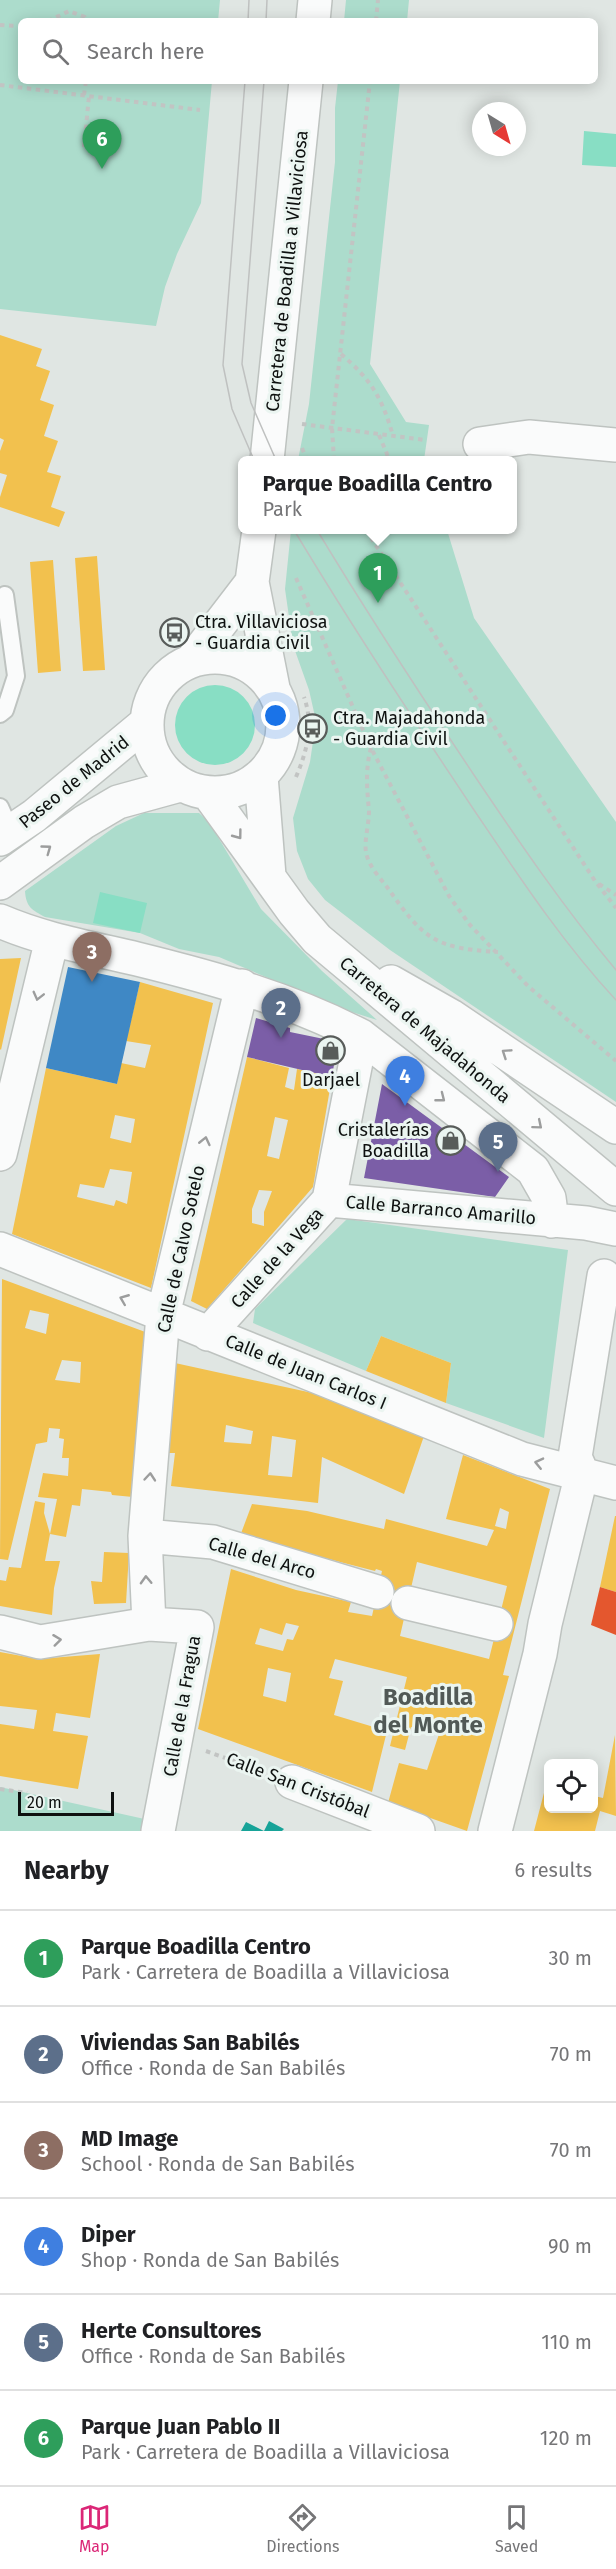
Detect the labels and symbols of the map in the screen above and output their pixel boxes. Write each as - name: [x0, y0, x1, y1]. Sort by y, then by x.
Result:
- north arrow: [472, 102, 526, 156]
- pin: 6: [82, 120, 122, 169]
- street label: Carretera de Boadilla a Villaviciosa: [261, 129, 313, 413]
- pin: 1: [358, 554, 398, 603]
- place label: Ctra. Villaviciosa - Guardia Civil: [195, 611, 327, 654]
- bus stop icon: Ctra. Villaviciosa - Guardia Civil: [158, 616, 190, 648]
- your location: [261, 701, 290, 730]
- place label: Ctra. Majadahonda - Guardia Civil: [333, 707, 485, 750]
- bus stop icon: Ctra. Majadahonda - Guardia Civil: [296, 712, 328, 744]
- street label: Paseo de Madrid: [15, 731, 133, 833]
- one-way arrow: [231, 828, 242, 839]
- one-way arrow: [41, 845, 52, 856]
- pin: 3: [72, 932, 112, 982]
- street label: Carretera de Majadahonda: [335, 952, 515, 1108]
- pin: 2: [262, 988, 300, 1038]
- one-way arrow: [33, 991, 46, 1001]
- shop icon: Darjael: [315, 1035, 347, 1067]
- one-way arrow: [501, 1049, 512, 1060]
- pin: 4: [386, 1056, 424, 1106]
- place label: Darjael: [302, 1069, 360, 1091]
- one-way arrow: [434, 1090, 445, 1101]
- one-way arrow: [531, 1118, 542, 1129]
- place label: Cristalerías Boadilla: [338, 1119, 429, 1162]
- pin: 5: [478, 1122, 518, 1172]
- shop icon: Cristalerías Boadilla: [434, 1124, 466, 1156]
- one-way arrow: [197, 1136, 210, 1146]
- street label: Calle de Calvo Sotelo: [153, 1163, 209, 1335]
- street label: Calle Barranco Amarillo: [345, 1191, 537, 1229]
- street label: Calle de la Vega: [226, 1203, 328, 1313]
- one-way arrow: [119, 1294, 130, 1306]
- street label: Calle de Juan Carlos I: [222, 1330, 390, 1414]
- one-way arrow: [534, 1457, 544, 1470]
- one-way arrow: [143, 1473, 156, 1482]
- street label: Calle del Arco: [206, 1532, 318, 1584]
- one-way arrow: [140, 1575, 153, 1584]
- street label: Calle de la Fragua: [159, 1634, 205, 1778]
- one-way arrow: [52, 1635, 61, 1647]
- district label: Boadilla del Monte: [373, 1683, 483, 1739]
- street label: Calle San Cristóbal: [223, 1748, 373, 1822]
- scale bar: [18, 1789, 114, 1816]

